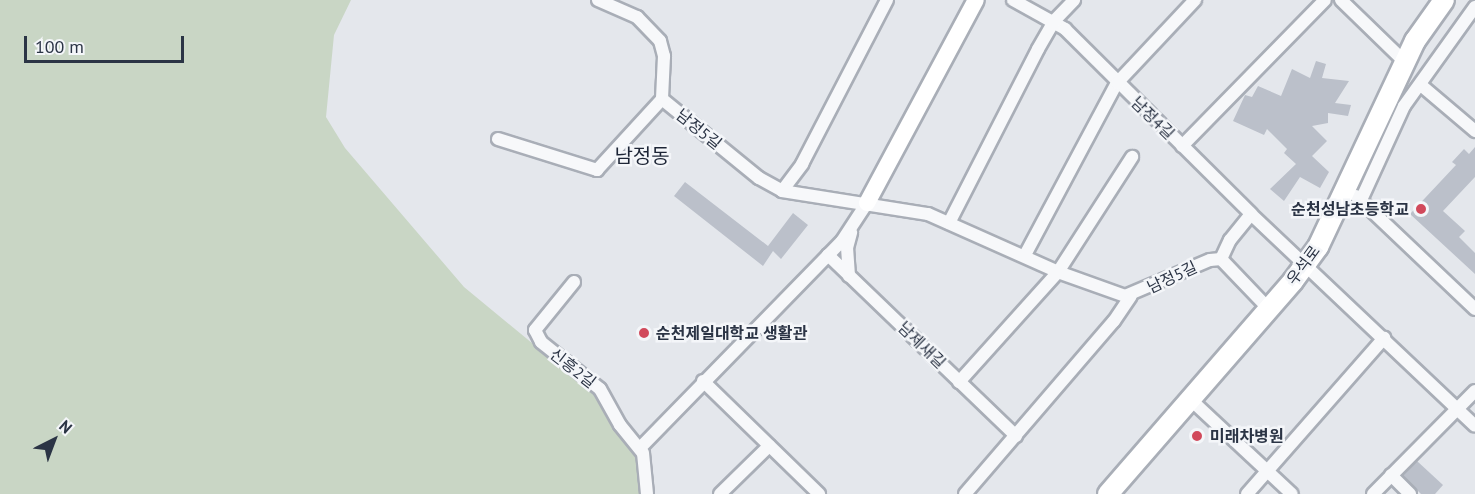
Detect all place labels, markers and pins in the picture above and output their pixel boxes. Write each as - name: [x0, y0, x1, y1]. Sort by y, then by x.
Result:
- place label: 순천성남초등학교: [1291, 199, 1409, 219]
- marker: 순천성남초등학교: [1414, 202, 1428, 216]
- place label: 순천제일대학교 생활관: [656, 323, 807, 343]
- marker: 순천제일대학교 생활관: [637, 326, 651, 340]
- place label: 미래차병원: [1210, 426, 1284, 446]
- marker: 미래차병원: [1188, 427, 1206, 445]

